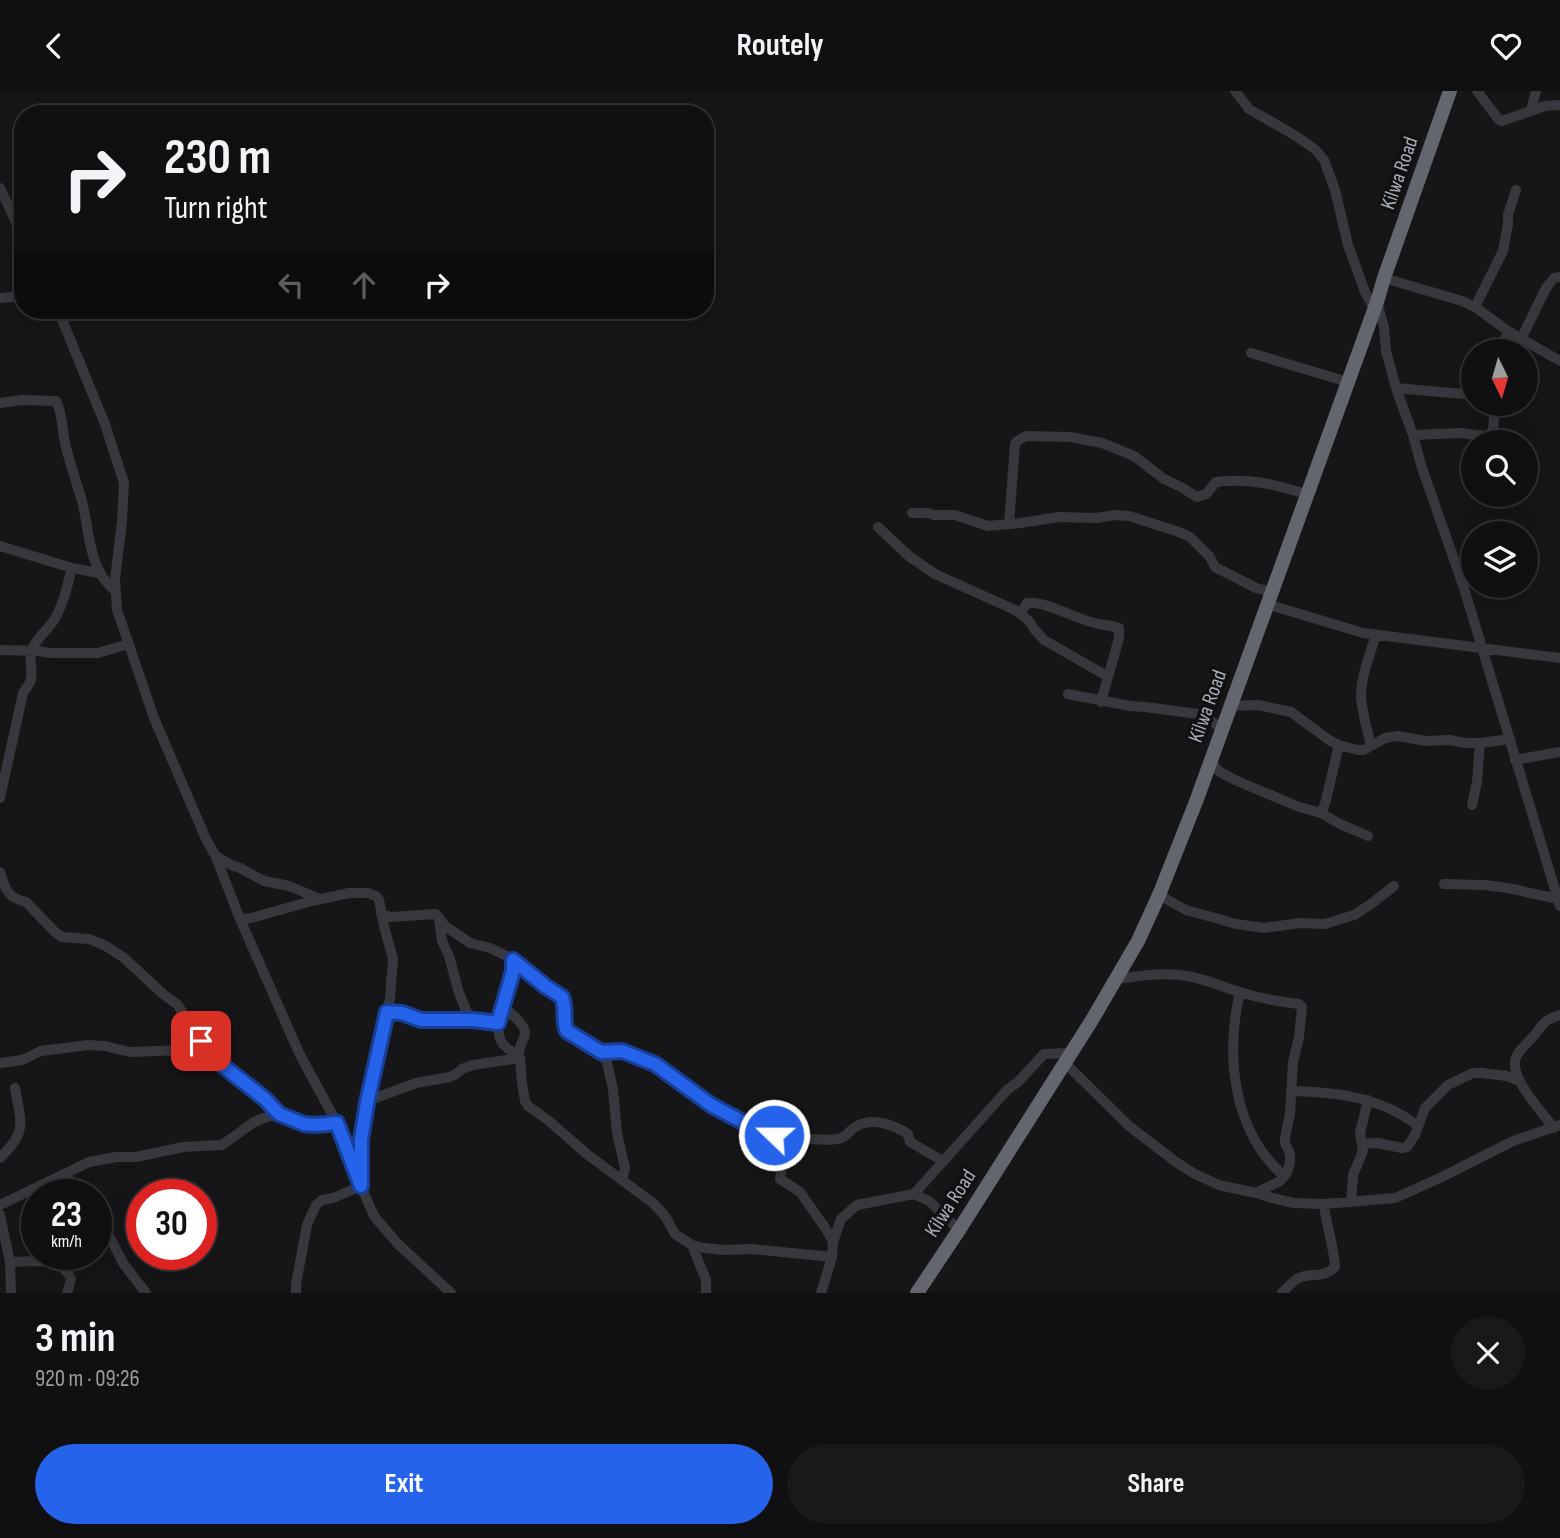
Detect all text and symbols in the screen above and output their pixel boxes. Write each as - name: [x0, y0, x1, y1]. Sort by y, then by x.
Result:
- text: Routely: [736, 26, 824, 65]
- icon: back: [35, 27, 73, 65]
- icon: heart: [1487, 27, 1525, 65]
- text: 230 m: [164, 129, 271, 188]
- icon: right: [49, 133, 140, 224]
- street label: Kilwa Road: [1375, 133, 1424, 213]
- text: Turn right: [164, 189, 268, 228]
- icon: left: [272, 266, 310, 304]
- icon: ahead: [345, 266, 383, 304]
- icon: right: [418, 266, 456, 304]
- north arrow: [1461, 339, 1538, 417]
- map controls: [1461, 339, 1538, 598]
- button: search: [1461, 430, 1538, 507]
- button: layers: [1461, 521, 1538, 598]
- street label: Kilwa Road: [1183, 667, 1232, 746]
- pin: [171, 1011, 231, 1071]
- icon: arrive: [182, 1022, 220, 1060]
- position arrow: [737, 1098, 811, 1172]
- street label: Kilwa Road: [919, 1165, 981, 1242]
- speed limit sign: 30: [126, 1179, 217, 1270]
- text: 23: [51, 1194, 82, 1237]
- text: km/h: [51, 1231, 82, 1252]
- text: 3 min: [35, 1313, 115, 1364]
- button: close: [1451, 1316, 1525, 1390]
- text: 920 m · 09:26: [35, 1365, 140, 1393]
- button: Exit: [35, 1444, 773, 1524]
- button: Share: [787, 1444, 1525, 1524]

